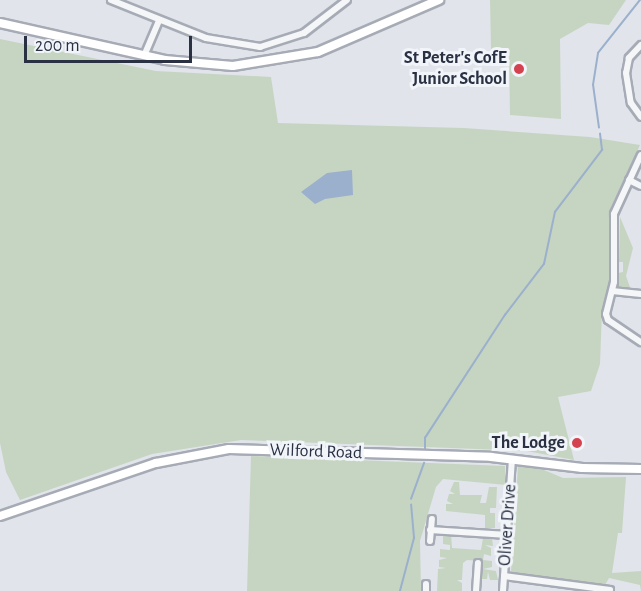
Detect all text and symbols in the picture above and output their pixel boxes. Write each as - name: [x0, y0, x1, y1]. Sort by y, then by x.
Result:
- scale bar: [27, 24, 195, 62]
- text: 200 m: [35, 37, 80, 55]
- place label: St Peter's CofE Junior School: [404, 48, 507, 90]
- marker: St Peter's CofE Junior School: [512, 62, 526, 76]
- place label: The Lodge: [492, 432, 565, 454]
- marker: The Lodge: [570, 436, 584, 450]
- street label: Wilford Road: [269, 440, 363, 464]
- street label: Oliver Drive: [494, 483, 522, 567]

